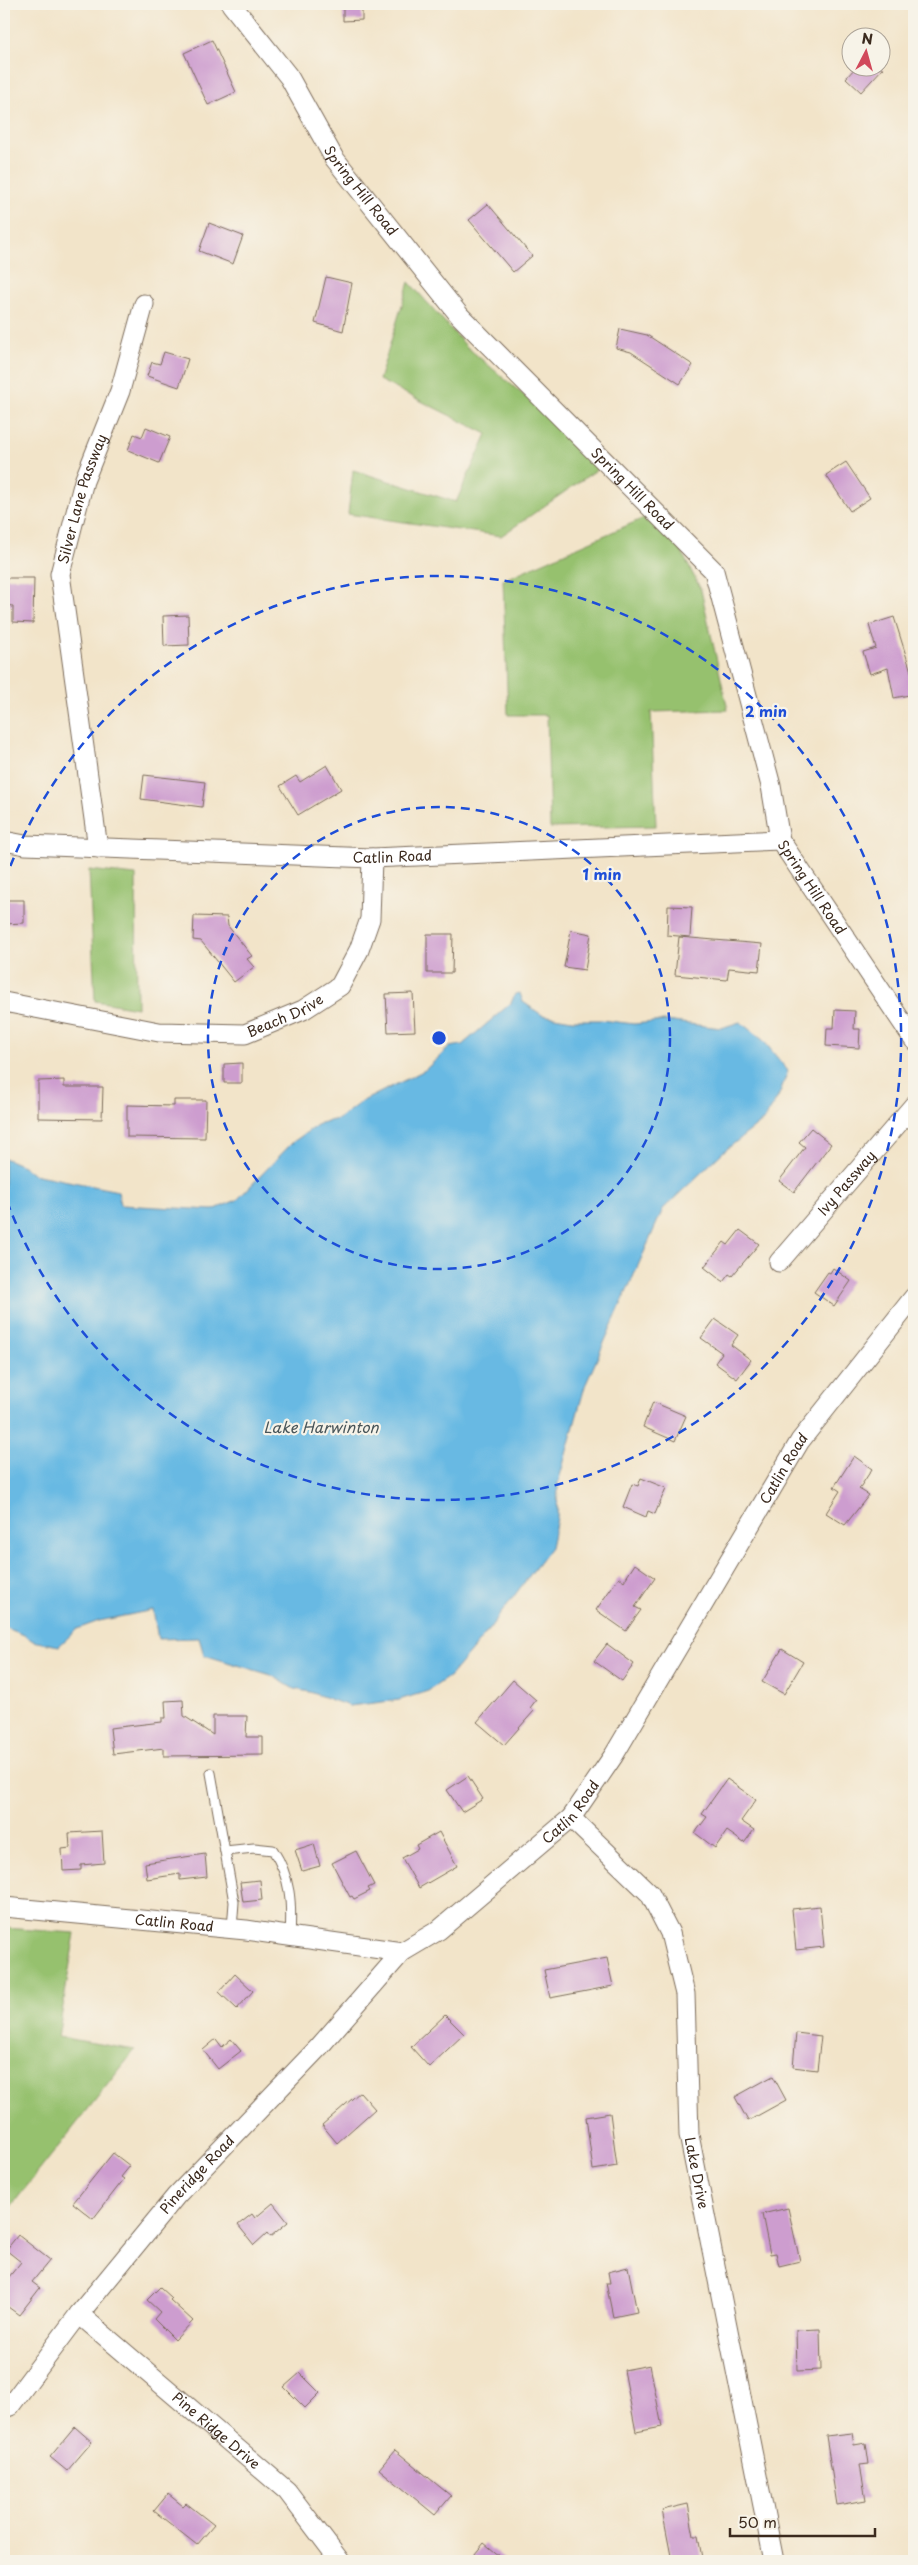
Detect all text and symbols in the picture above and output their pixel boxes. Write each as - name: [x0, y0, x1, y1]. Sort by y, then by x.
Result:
- north arrow: [840, 28, 890, 78]
- text: N: [861, 28, 874, 50]
- street label: Spring Hill Road: [319, 142, 403, 240]
- street label: Silver Lane Passway: [52, 431, 112, 566]
- street label: Spring Hill Road: [587, 442, 679, 535]
- text: 2 min: [745, 699, 787, 722]
- street label: Spring Hill Road: [773, 836, 851, 938]
- street label: Catlin Road: [352, 844, 432, 868]
- text: 1 min: [583, 862, 621, 885]
- street label: Beach Drive: [244, 989, 327, 1042]
- centre of rings: [430, 1029, 448, 1047]
- street label: Ivy Passway: [812, 1146, 880, 1220]
- water label: Lake Harwinton: [263, 1415, 380, 1438]
- street label: Catlin Road: [754, 1428, 813, 1508]
- street label: Catlin Road: [537, 1776, 604, 1849]
- street label: Catlin Road: [134, 1908, 215, 1937]
- street label: Pineridge Road: [154, 2130, 239, 2218]
- street label: Lake Drive: [680, 2135, 714, 2211]
- street label: Pine Ridge Drive: [168, 2387, 265, 2474]
- scale bar: [730, 2505, 876, 2537]
- text: 50 m: [738, 2510, 777, 2533]

